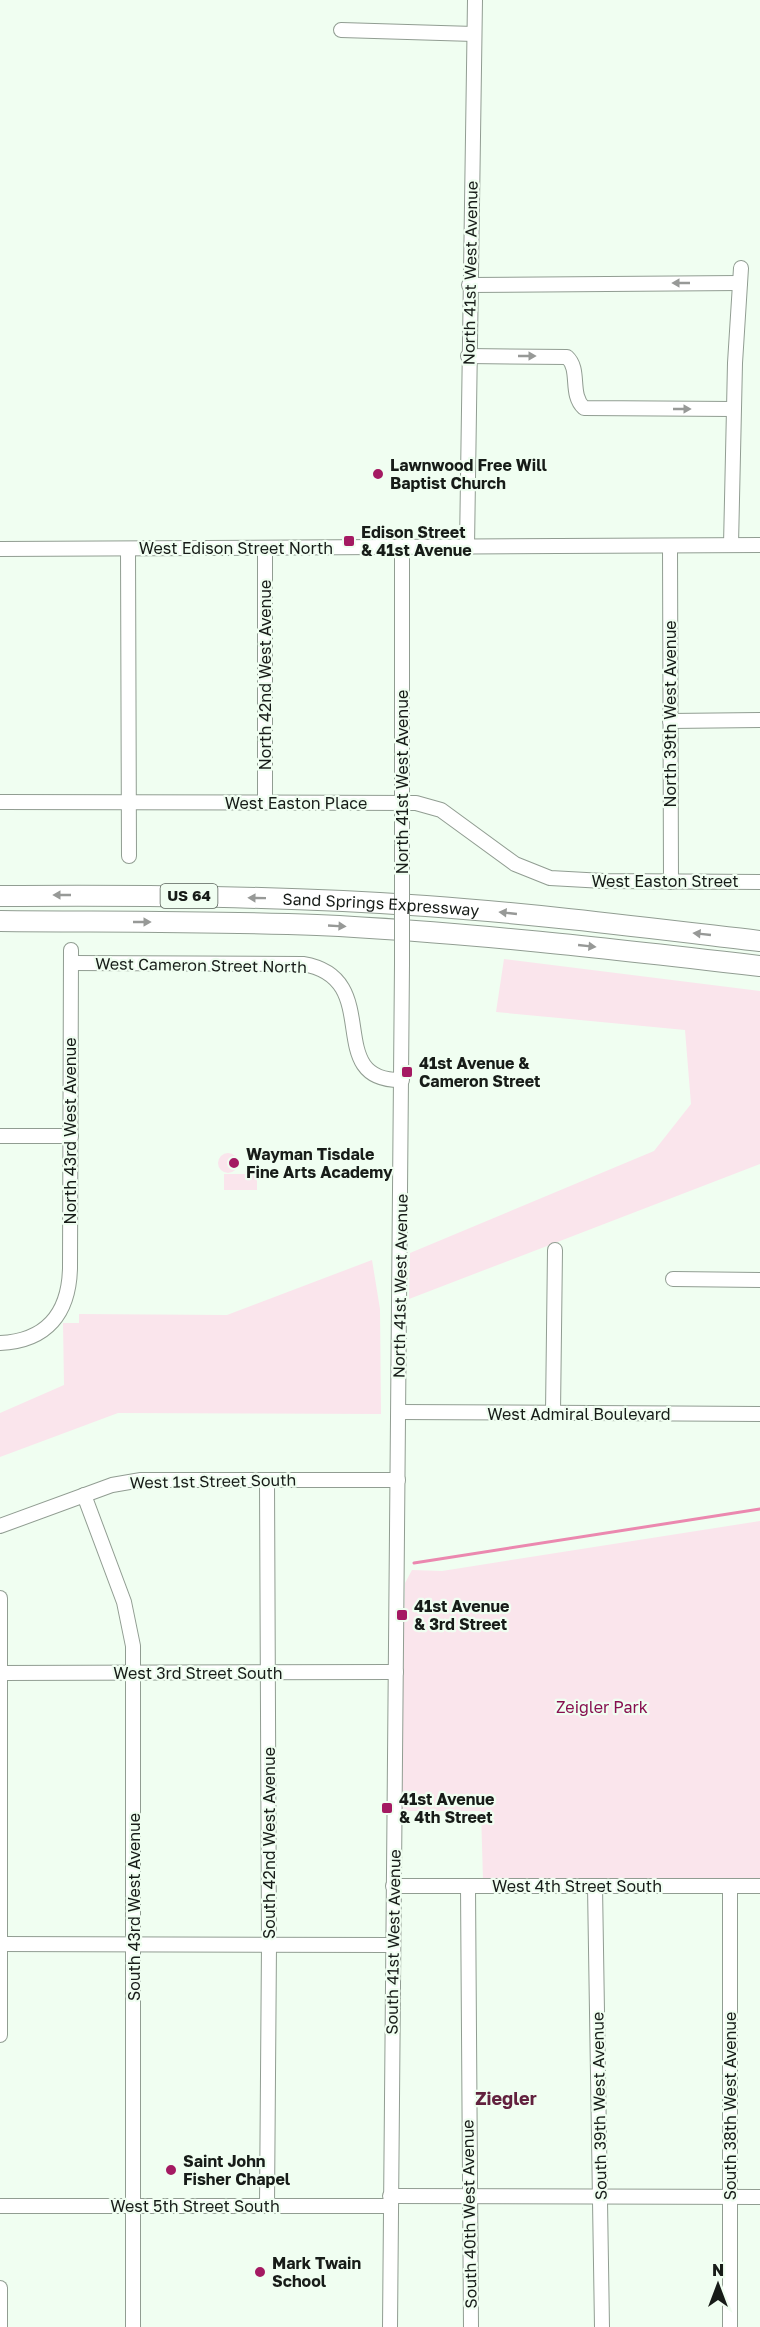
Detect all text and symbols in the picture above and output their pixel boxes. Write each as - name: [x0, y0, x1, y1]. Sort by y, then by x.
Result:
- street label: North 41st West Avenue: [458, 181, 482, 365]
- one-way arrow: [672, 279, 691, 288]
- one-way arrow: [517, 351, 536, 361]
- one-way arrow: [673, 404, 692, 414]
- place label: Lawnwood Free Will Baptist Church: [390, 455, 548, 493]
- marker: Lawnwood Free Will Baptist Church: [371, 467, 385, 481]
- place label: Edison Street & 41st Avenue: [361, 522, 472, 560]
- marker: Edison Street & 41st Avenue: [342, 534, 356, 548]
- street label: West Edison Street North: [139, 538, 333, 558]
- street label: North 42nd West Avenue: [255, 580, 275, 770]
- street label: North 39th West Avenue: [660, 620, 680, 808]
- street label: North 41st West Avenue: [392, 690, 412, 874]
- street label: West Easton Place: [225, 793, 367, 813]
- street label: West Easton Street: [591, 871, 739, 891]
- road number: US 64: [160, 884, 218, 908]
- street label: Sand Springs Expressway: [282, 889, 480, 920]
- one-way arrow: [53, 890, 72, 900]
- one-way arrow: [248, 893, 267, 903]
- one-way arrow: [498, 908, 517, 918]
- one-way arrow: [133, 917, 152, 927]
- one-way arrow: [328, 922, 347, 931]
- one-way arrow: [692, 929, 711, 939]
- one-way arrow: [578, 941, 597, 951]
- street label: West Cameron Street North: [95, 953, 307, 977]
- street label: North 43rd West Avenue: [60, 1038, 80, 1224]
- place label: 41st Avenue & Cameron Street: [419, 1053, 541, 1091]
- marker: 41st Avenue & Cameron Street: [400, 1065, 414, 1079]
- place label: Wayman Tisdale Fine Arts Academy: [246, 1144, 393, 1182]
- marker: Wayman Tisdale Fine Arts Academy: [227, 1156, 241, 1170]
- street label: North 41st West Avenue: [388, 1194, 412, 1378]
- street label: West Admiral Boulevard: [487, 1404, 671, 1424]
- street label: West 1st Street South: [130, 1470, 296, 1492]
- place label: 41st Avenue & 3rd Street: [414, 1596, 509, 1634]
- marker: 41st Avenue & 3rd Street: [395, 1608, 409, 1622]
- street label: West 3rd Street South: [113, 1663, 283, 1683]
- park label: Zeigler Park: [556, 1697, 648, 1717]
- street label: South 42nd West Avenue: [259, 1747, 279, 1939]
- place label: 41st Avenue & 4th Street: [399, 1789, 494, 1827]
- marker: 41st Avenue & 4th Street: [380, 1801, 394, 1815]
- street label: South 43rd West Avenue: [124, 1813, 144, 2001]
- street label: South 41st West Avenue: [381, 1849, 405, 2035]
- street label: West 4th Street South: [492, 1876, 662, 1896]
- street label: South 39th West Avenue: [587, 2012, 611, 2200]
- street label: South 38th West Avenue: [720, 2012, 740, 2200]
- district label: Ziegler: [475, 2087, 537, 2109]
- street label: South 40th West Avenue: [457, 2119, 481, 2309]
- place label: Saint John Fisher Chapel: [183, 2151, 291, 2189]
- marker: Saint John Fisher Chapel: [164, 2163, 178, 2177]
- street label: West 5th Street South: [110, 2196, 280, 2216]
- place label: Mark Twain School: [272, 2253, 361, 2291]
- north arrow: [688, 2255, 748, 2315]
- text: N: [712, 2260, 724, 2280]
- marker: Mark Twain School: [253, 2265, 267, 2279]

